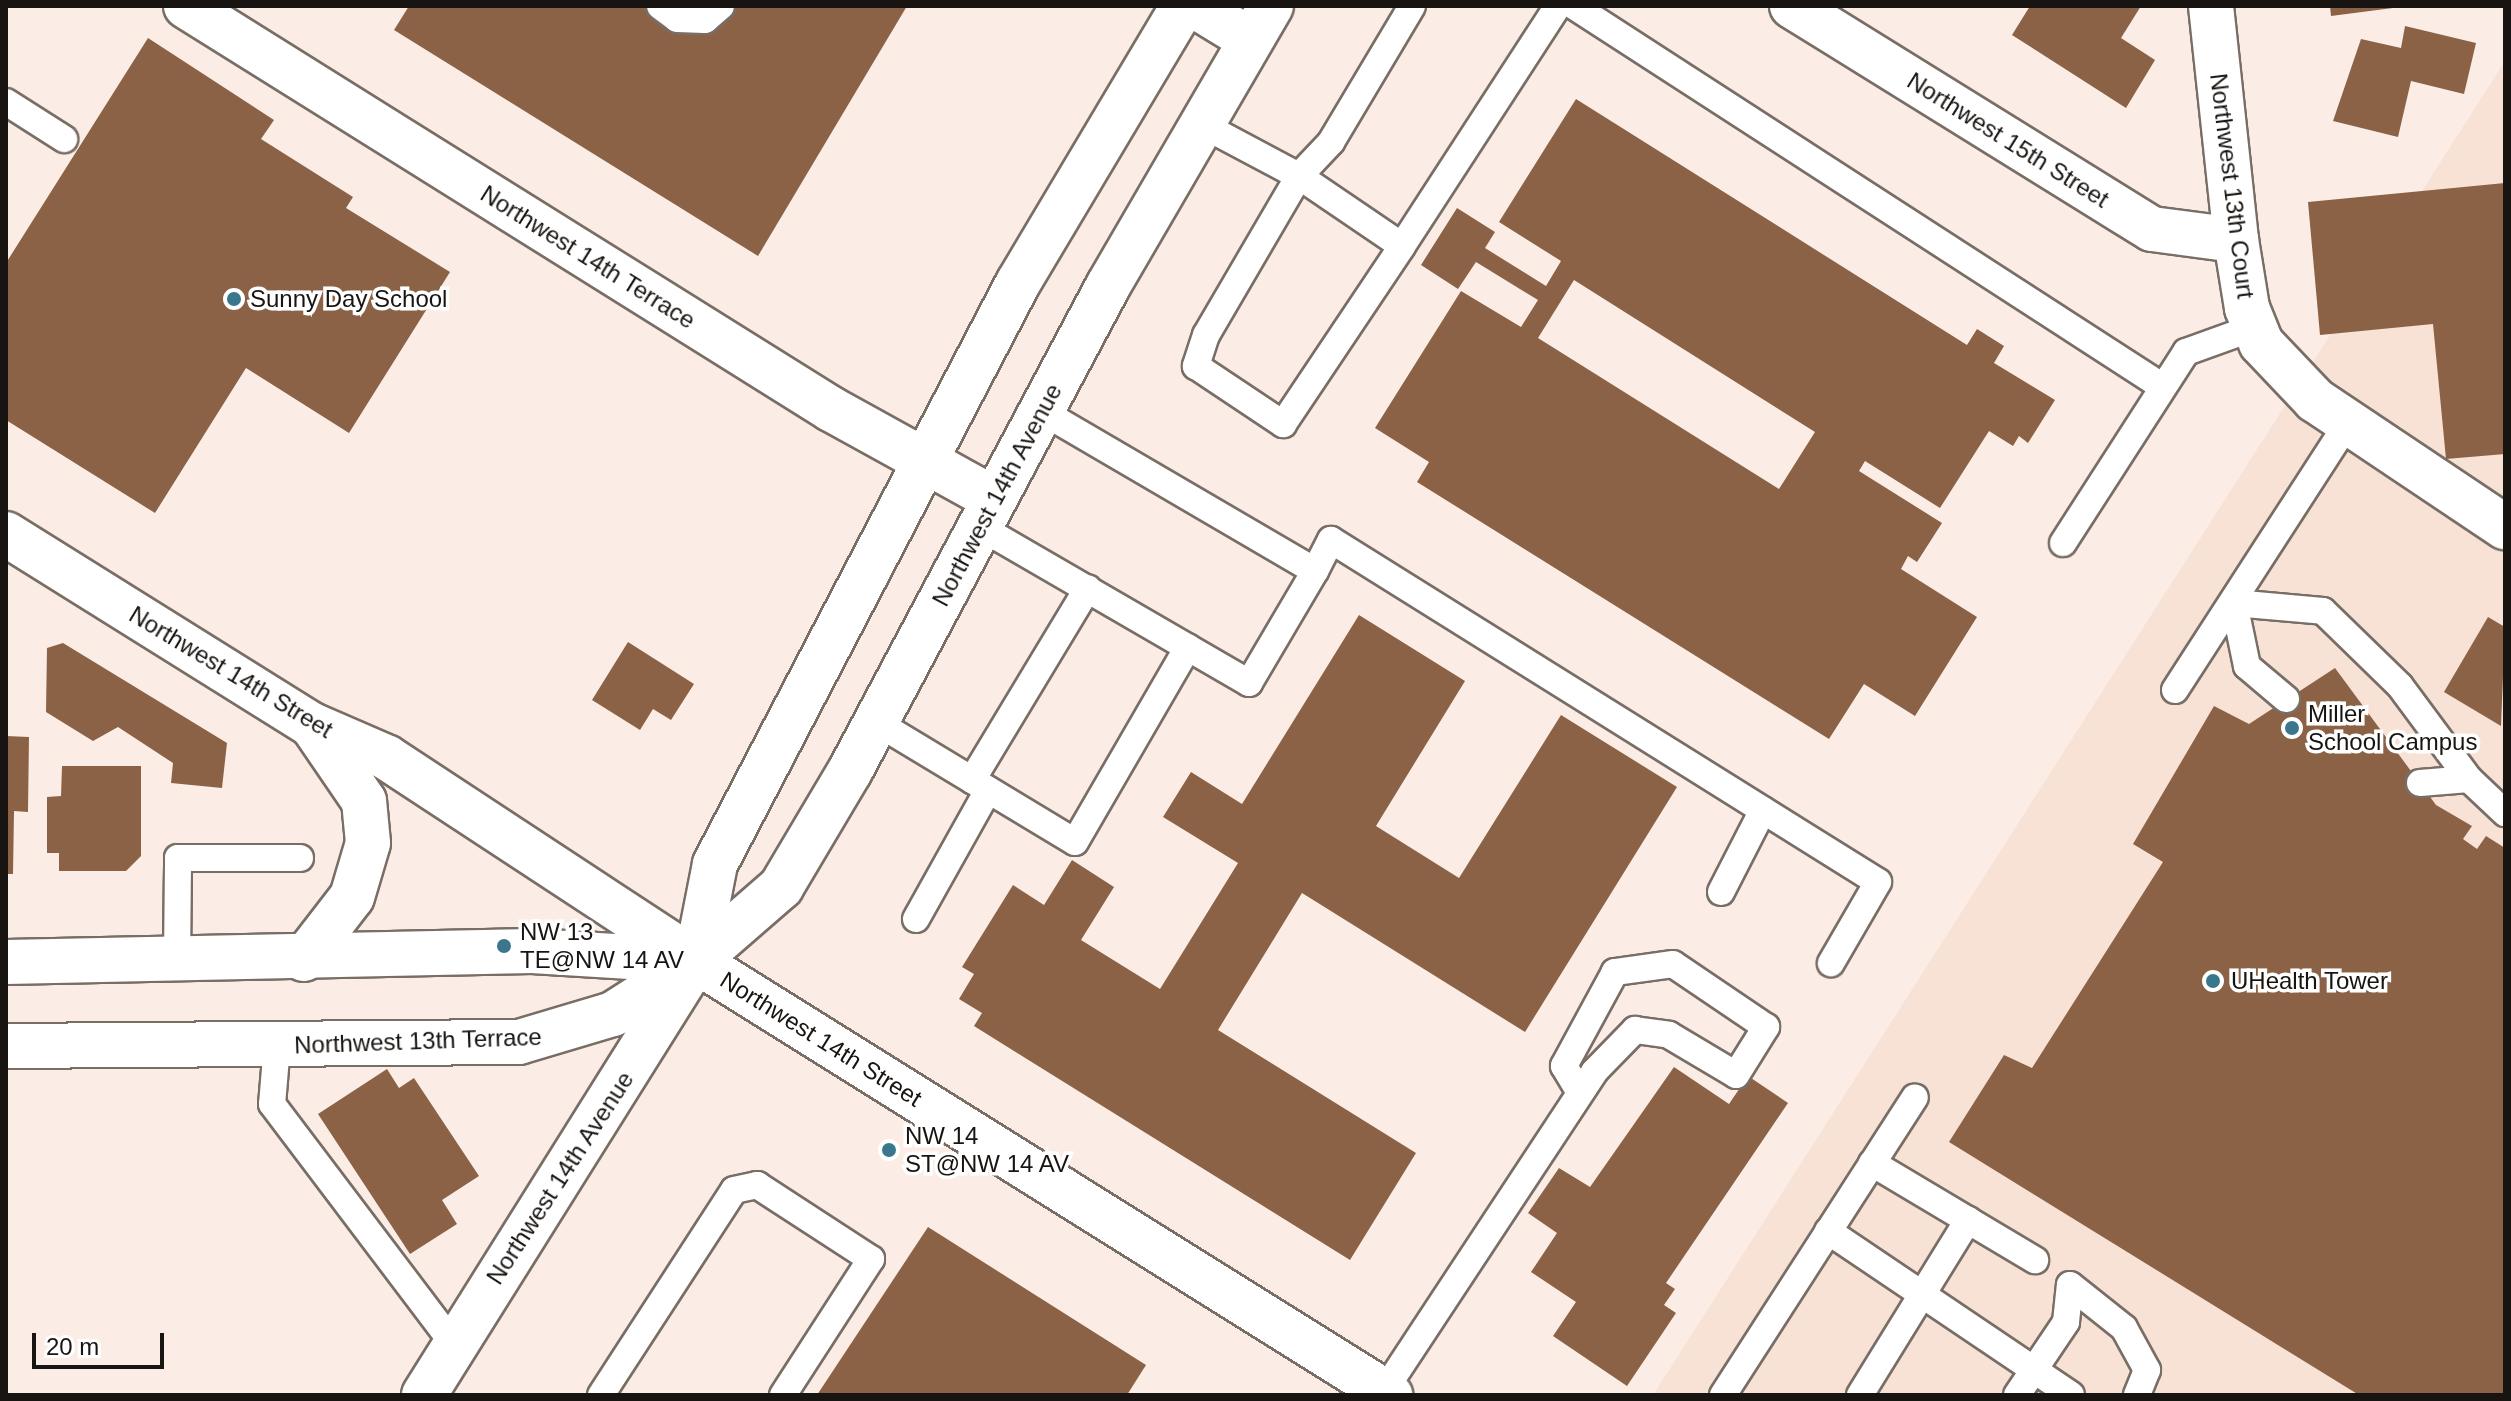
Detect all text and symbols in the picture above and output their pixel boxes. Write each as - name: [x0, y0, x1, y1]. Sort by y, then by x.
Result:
- street label: Northwest 15th Street: [1902, 66, 2114, 214]
- street label: Northwest 13th Court: [2204, 72, 2260, 300]
- street label: Northwest 14th Terrace: [475, 179, 701, 335]
- place label: Sunny Day School: [250, 285, 447, 313]
- marker: Sunny Day School: [225, 290, 243, 308]
- street label: Northwest 14th Avenue: [926, 378, 1068, 612]
- street label: Northwest 14th Street: [124, 600, 338, 744]
- place label: Miller School Campus: [2308, 700, 2477, 756]
- marker: Miller School Campus: [2283, 719, 2301, 737]
- place label: NW 13 TE@NW 14 AV: [520, 918, 685, 974]
- marker: NW 13 TE@NW 14 AV: [495, 937, 513, 955]
- street label: Northwest 14th Street: [715, 965, 927, 1113]
- place label: UHealth Tower: [2231, 967, 2388, 995]
- marker: UHealth Tower: [2202, 970, 2224, 992]
- street label: Northwest 13th Terrace: [294, 1022, 542, 1060]
- street label: Northwest 14th Avenue: [480, 1066, 640, 1290]
- place label: NW 14 ST@NW 14 AV: [905, 1122, 1070, 1178]
- marker: NW 14 ST@NW 14 AV: [880, 1141, 898, 1159]
- scale bar: [36, 1317, 168, 1367]
- text: 20 m: [46, 1333, 99, 1360]

